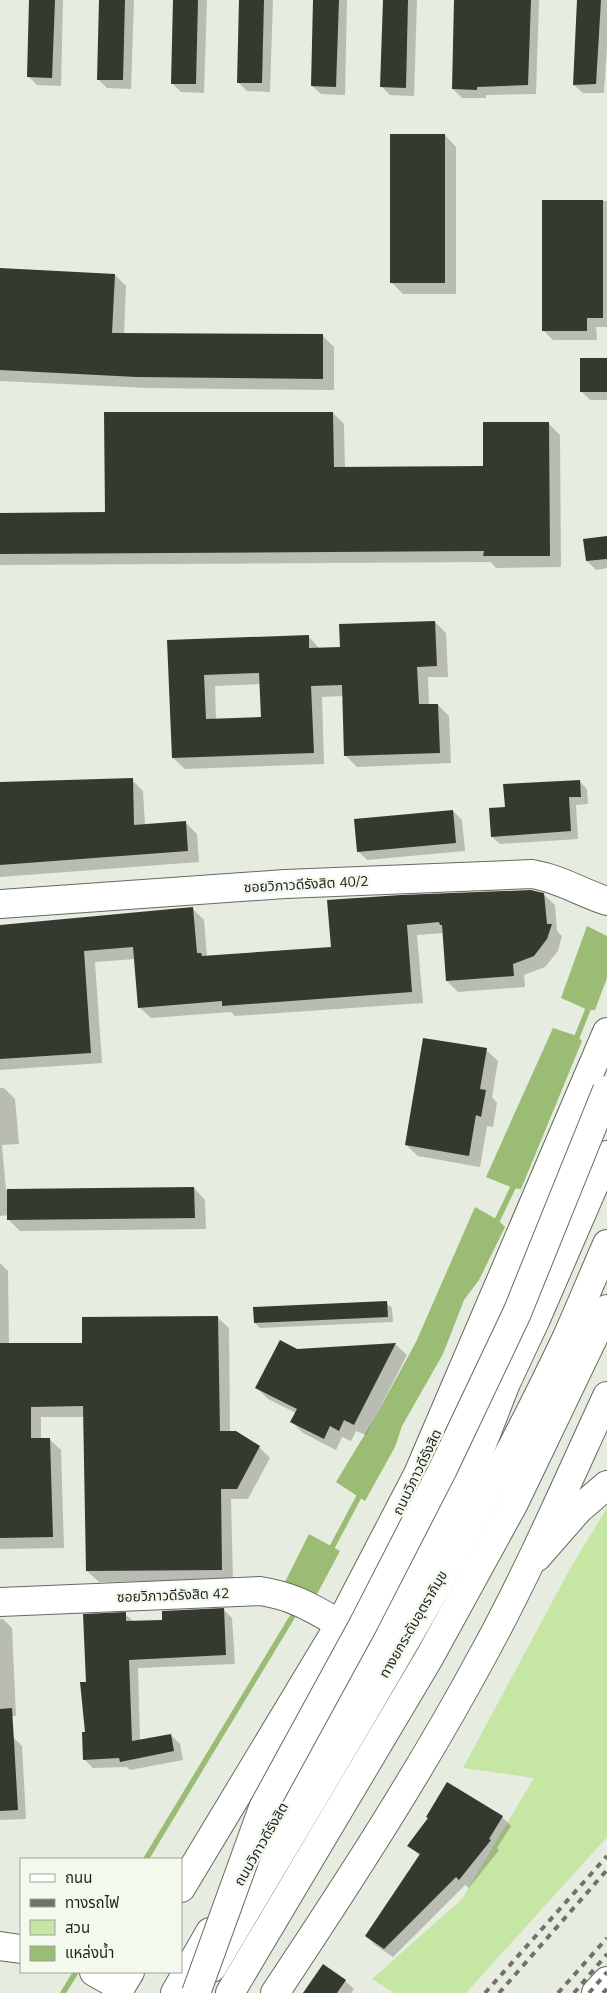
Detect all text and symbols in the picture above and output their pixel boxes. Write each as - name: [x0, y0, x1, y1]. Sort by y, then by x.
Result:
- street label: ซอยวิภาวดีรังสิต 40/2: [243, 872, 369, 896]
- street label: ถนนวิภาวดีรังสิต: [388, 1426, 446, 1518]
- street label: ทางยกระดับอุตราภิมุข: [375, 1567, 451, 1681]
- street label: ซอยวิภาวดีรังสิต 42: [117, 1584, 229, 1606]
- street label: ถนนวิภาวดีรังสิต: [230, 1799, 292, 1889]
- legend: [20, 1858, 182, 1973]
- text: ถนน: [65, 1868, 92, 1887]
- text: ทางรถไฟ: [65, 1893, 119, 1912]
- text: สวน: [65, 1918, 90, 1937]
- text: แหล่งน้ำ: [65, 1942, 114, 1962]

